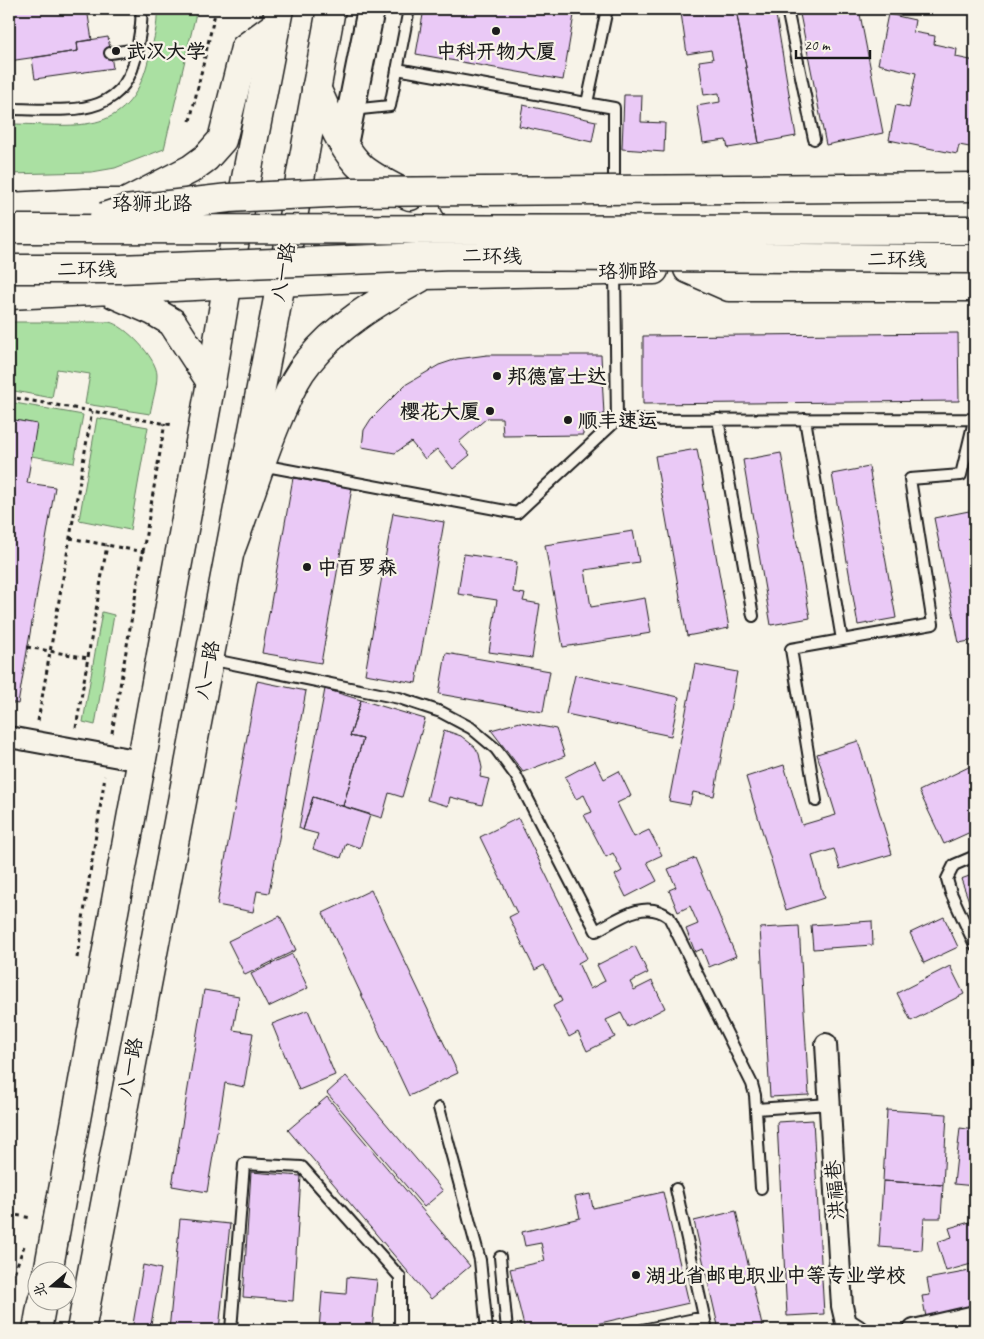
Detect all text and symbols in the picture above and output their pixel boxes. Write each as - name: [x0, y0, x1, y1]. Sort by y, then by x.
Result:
- marker: 中科开物大厦: [490, 25, 502, 37]
- scale bar: [796, 28, 870, 60]
- text: 20 m: [804, 36, 831, 55]
- place label: 武汉大学: [126, 39, 206, 64]
- place label: 中科开物大厦: [436, 39, 556, 64]
- marker: 武汉大学: [110, 45, 122, 57]
- street label: 珞狮北路: [112, 191, 193, 216]
- street label: 八一路: [265, 239, 301, 304]
- street label: 二环线: [462, 243, 522, 269]
- street label: 二环线: [867, 247, 927, 272]
- street label: 二环线: [57, 257, 117, 282]
- street label: 珞狮路: [598, 258, 659, 284]
- place label: 邦德富士达: [507, 364, 607, 389]
- marker: 邦德富士达: [491, 370, 503, 382]
- place label: 樱花大厦: [400, 399, 480, 424]
- marker: 樱花大厦: [484, 405, 496, 417]
- place label: 顺丰速运: [578, 408, 658, 433]
- marker: 顺丰速运: [562, 414, 574, 426]
- place label: 中百罗森: [317, 555, 397, 580]
- marker: 中百罗森: [301, 561, 313, 573]
- street label: 八一路: [189, 637, 225, 702]
- street label: 八一路: [112, 1034, 148, 1099]
- street label: 洪福巷: [820, 1158, 850, 1221]
- north arrow: [28, 1262, 78, 1312]
- place label: 湖北省邮电职业中等专业学校: [646, 1263, 906, 1288]
- marker: 湖北省邮电职业中等专业学校: [630, 1269, 642, 1281]
- text: 北: [30, 1281, 50, 1299]

